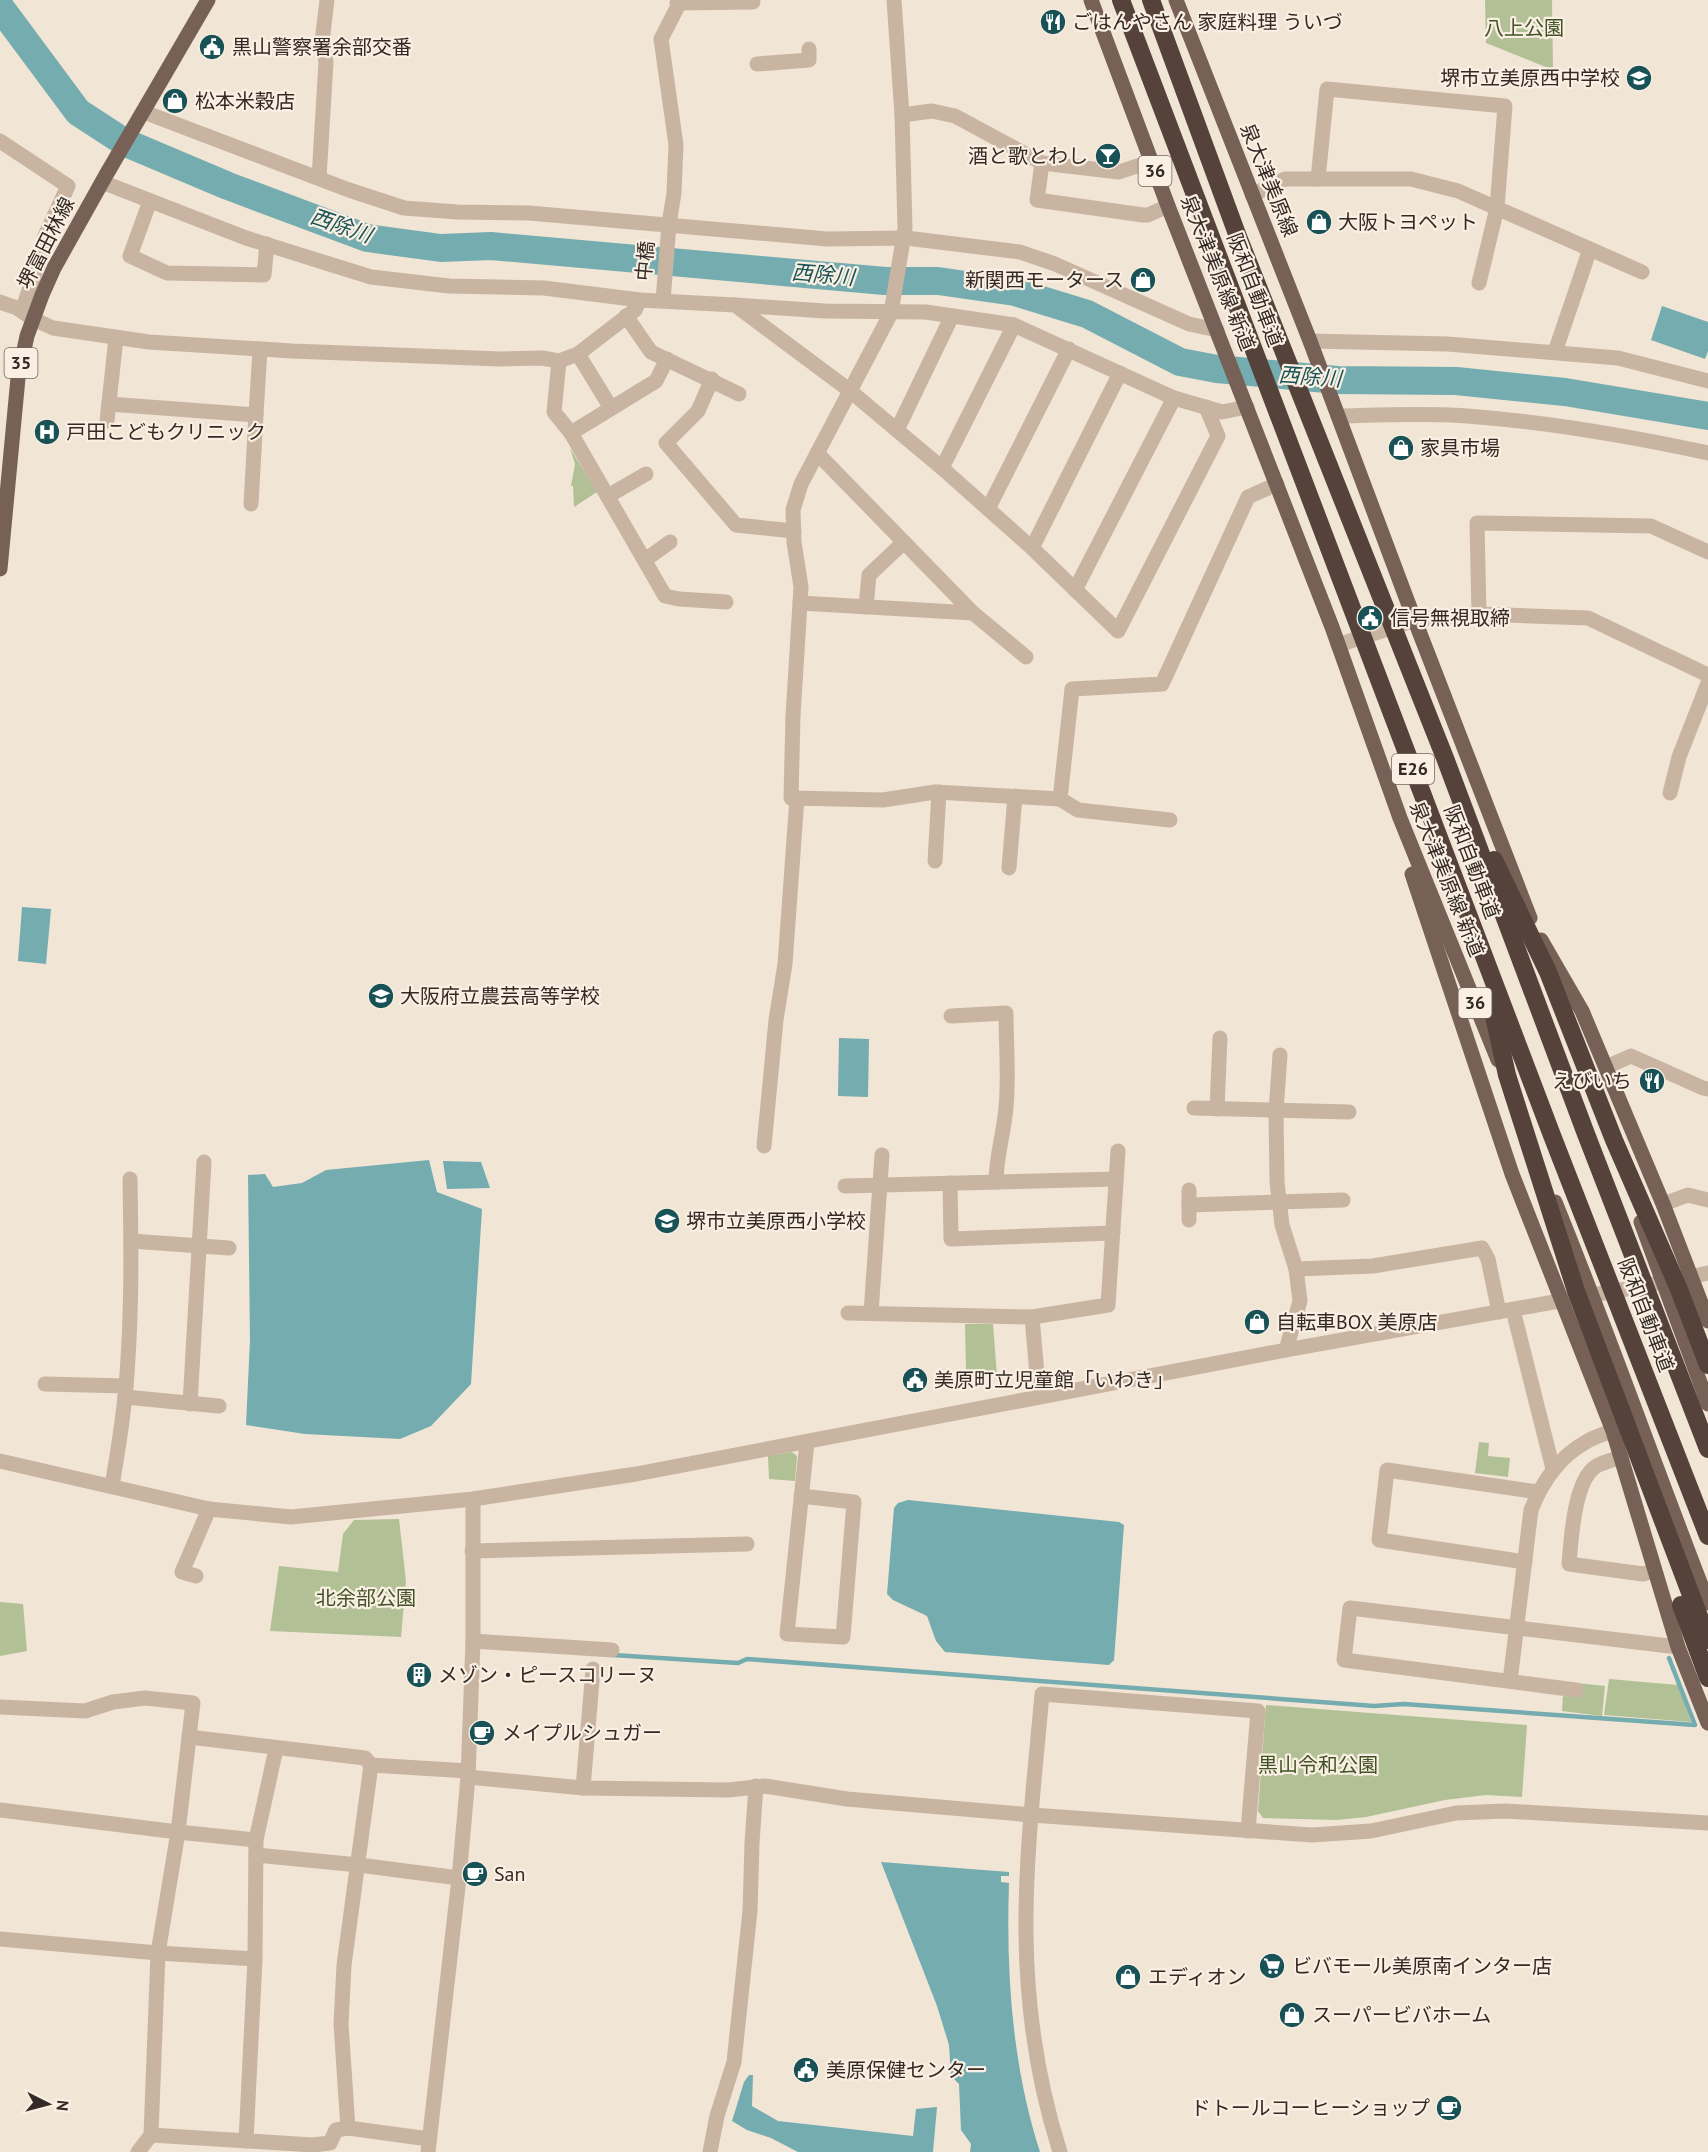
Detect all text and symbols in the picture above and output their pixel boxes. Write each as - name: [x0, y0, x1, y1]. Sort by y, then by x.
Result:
- restaurant icon: ごはんやさん 家庭料理 ういづ: [1038, 7, 1068, 37]
- place label: ごはんやさん 家庭料理 ういづ: [1072, 9, 1343, 35]
- park label: 八上公園: [1484, 15, 1564, 41]
- public building icon: 黒山警察署余部交番: [197, 32, 227, 62]
- place label: 黒山警察署余部交番: [232, 34, 412, 60]
- school or university icon: 堺市立美原西中学校: [1624, 63, 1654, 93]
- place label: 堺市立美原西中学校: [1440, 65, 1620, 91]
- shop icon: 松本米穀店: [160, 86, 190, 116]
- place label: 松本米穀店: [195, 88, 295, 114]
- street label: 泉大津美原線: [1234, 119, 1304, 241]
- bar icon: 酒と歌とわし: [1093, 141, 1123, 171]
- place label: 酒と歌とわし: [968, 143, 1088, 169]
- road number: 36: [1138, 156, 1172, 186]
- street label: 泉大津美原線 新道: [1175, 191, 1261, 355]
- street label: 堺富田林線: [12, 193, 80, 293]
- water label: 西除川: [307, 203, 377, 249]
- shop icon: 大阪トヨペット: [1304, 207, 1334, 237]
- place label: 大阪トヨペット: [1338, 209, 1478, 235]
- street label: 阪和自動車道: [1221, 229, 1289, 351]
- street label: 中橋: [630, 240, 660, 282]
- water label: 西除川: [790, 258, 858, 291]
- shop icon: 新関西モータース: [1128, 265, 1158, 295]
- place label: 新関西モータース: [965, 267, 1124, 293]
- road number: 35: [4, 348, 38, 378]
- water label: 西除川: [1278, 361, 1344, 392]
- hospital icon: 戸田こどもクリニック: [32, 417, 62, 447]
- place label: 戸田こどもクリニック: [66, 419, 266, 445]
- shop icon: 家具市場: [1386, 433, 1416, 463]
- place label: 家具市場: [1420, 435, 1500, 461]
- public building icon: 信号無視取締: [1355, 603, 1385, 633]
- place label: 信号無視取締: [1390, 605, 1510, 631]
- road number: E26: [1392, 754, 1434, 784]
- street label: 泉大津美原線 新道: [1404, 797, 1490, 961]
- street label: 阪和自動車道: [1438, 801, 1506, 923]
- school or university icon: 大阪府立農芸高等学校: [366, 981, 396, 1011]
- place label: 大阪府立農芸高等学校: [400, 983, 600, 1009]
- road number: 36: [1458, 988, 1492, 1018]
- restaurant icon: えびいち: [1637, 1066, 1667, 1096]
- place label: えびいち: [1552, 1068, 1632, 1094]
- school or university icon: 堺市立美原西小学校: [652, 1206, 682, 1236]
- place label: 堺市立美原西小学校: [686, 1208, 866, 1234]
- street label: 阪和自動車道: [1612, 1254, 1680, 1376]
- shop icon: 自転車BOX 美原店: [1242, 1307, 1272, 1337]
- place label: 自転車BOX 美原店: [1276, 1309, 1437, 1335]
- public building icon: 美原町立児童館「いわき」: [900, 1365, 930, 1395]
- place label: 美原町立児童館「いわき」: [934, 1367, 1174, 1393]
- park label: 北余部公園: [316, 1585, 416, 1611]
- building icon: メゾン・ピースコリーヌ: [404, 1660, 434, 1690]
- place label: メゾン・ピースコリーヌ: [438, 1662, 657, 1688]
- cafe icon: メイプルシュガー: [467, 1718, 497, 1748]
- place label: メイプルシュガー: [502, 1720, 662, 1746]
- park label: 黒山令和公園: [1258, 1752, 1378, 1778]
- cafe icon: San: [460, 1859, 490, 1889]
- place label: San: [494, 1861, 525, 1887]
- supermarket icon: ビバモール美原南インター店: [1257, 1951, 1287, 1981]
- place label: ビバモール美原南インター店: [1292, 1953, 1552, 1979]
- shop icon: エディオン: [1113, 1962, 1143, 1992]
- place label: エディオン: [1148, 1964, 1247, 1990]
- shop icon: スーパービバホーム: [1277, 2000, 1307, 2030]
- place label: スーパービバホーム: [1312, 2002, 1491, 2028]
- public building icon: 美原保健センター: [791, 2055, 821, 2085]
- place label: 美原保健センター: [826, 2057, 986, 2083]
- north arrow: [18, 2074, 78, 2134]
- cafe icon: ドトールコーヒーショップ: [1434, 2093, 1464, 2123]
- place label: ドトールコーヒーショップ: [1191, 2095, 1430, 2121]
- text: N: [52, 2099, 73, 2112]

